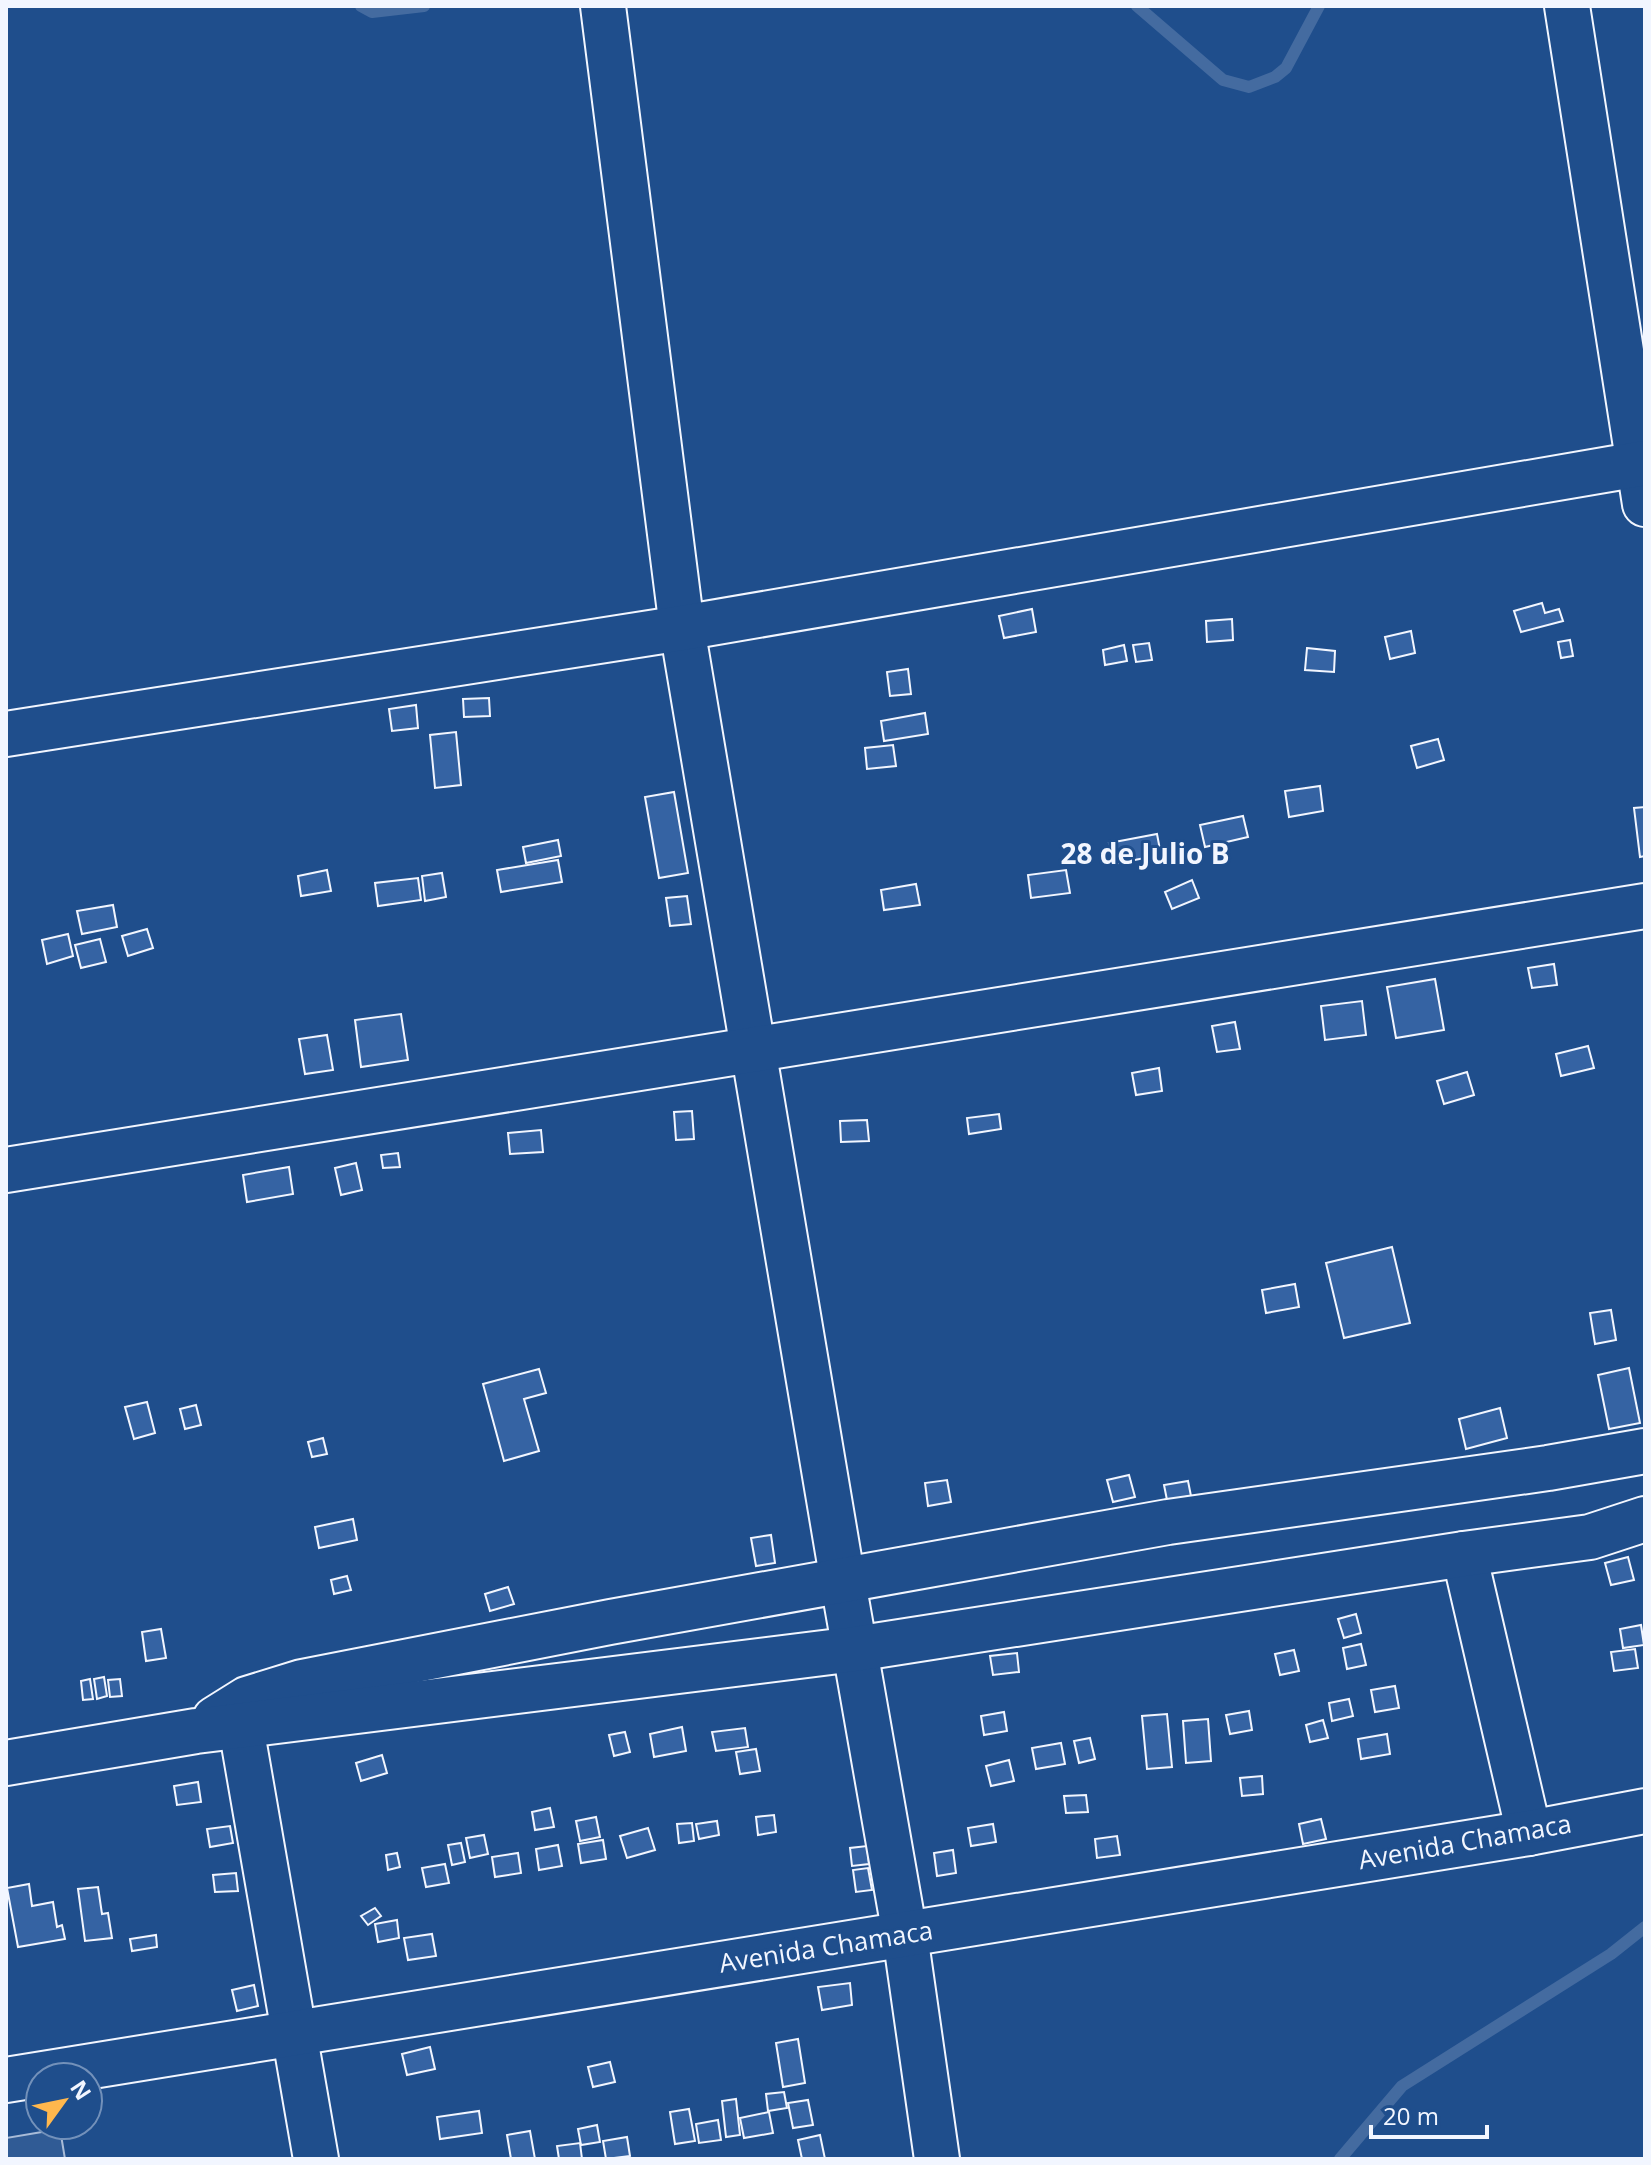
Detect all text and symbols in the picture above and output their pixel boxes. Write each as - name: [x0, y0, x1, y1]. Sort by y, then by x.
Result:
- district label: 28 de Julio B: [1060, 834, 1230, 872]
- street label: Avenida Chamaca: [1355, 1805, 1574, 1877]
- street label: Avenida Chamaca: [716, 1911, 935, 1981]
- north arrow: [24, 2061, 104, 2141]
- text: N: [64, 2074, 99, 2105]
- scale bar: [1371, 2089, 1487, 2139]
- text: 20 m: [1383, 2099, 1439, 2132]

